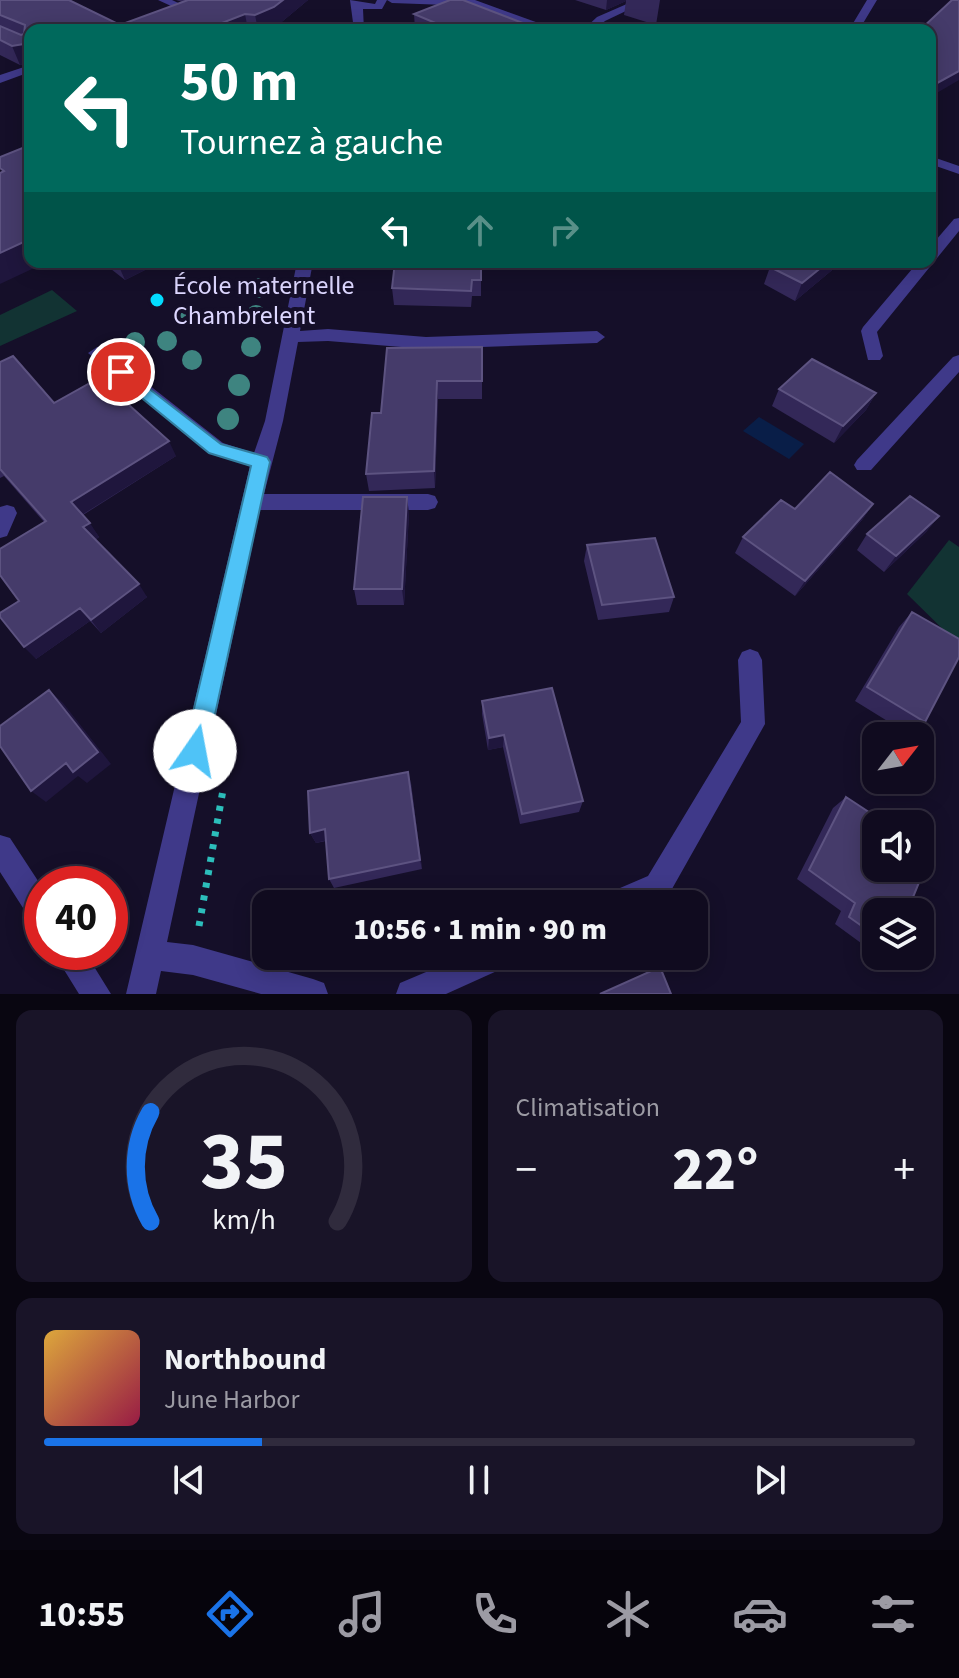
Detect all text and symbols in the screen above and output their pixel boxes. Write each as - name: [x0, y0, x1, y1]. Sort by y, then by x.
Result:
- text: 50 m: [180, 43, 298, 122]
- icon: left: [48, 56, 152, 160]
- text: Tournez à gauche: [180, 117, 443, 168]
- icon: left: [374, 208, 418, 252]
- icon: ahead: [458, 208, 502, 252]
- icon: right: [542, 208, 586, 252]
- place label: École maternelle Chambrelent: [173, 267, 355, 334]
- marker: École maternelle Chambrelent: [148, 291, 166, 309]
- pin: [87, 338, 155, 406]
- icon: arrive: [99, 350, 143, 394]
- position arrow: [153, 709, 237, 793]
- north arrow: [862, 722, 934, 794]
- map controls: [862, 722, 934, 970]
- button: sound: [862, 810, 934, 882]
- speed limit sign: 40: [24, 866, 128, 970]
- button: layers: [862, 898, 934, 970]
- text: 10:56 · 1 min · 90 m: [353, 908, 607, 951]
- text: Climatisation: [516, 1089, 660, 1126]
- text: 35: [200, 1103, 288, 1221]
- text: 22°: [672, 1128, 758, 1213]
- text: −: [516, 1139, 537, 1202]
- text: +: [893, 1139, 915, 1202]
- text: km/h: [212, 1200, 275, 1240]
- text: Northbound: [164, 1338, 326, 1381]
- text: June Harbor: [164, 1381, 300, 1418]
- icon: previous: [167, 1458, 211, 1502]
- icon: pause: [457, 1458, 501, 1502]
- icon: next: [748, 1458, 792, 1502]
- icon: directions: [202, 1586, 258, 1642]
- icon: music: [334, 1586, 390, 1642]
- icon: phone: [467, 1586, 523, 1642]
- icon: climate: [600, 1586, 656, 1642]
- icon: car: [732, 1586, 788, 1642]
- icon: filters: [865, 1586, 921, 1642]
- text: 10:55: [38, 1589, 125, 1640]

